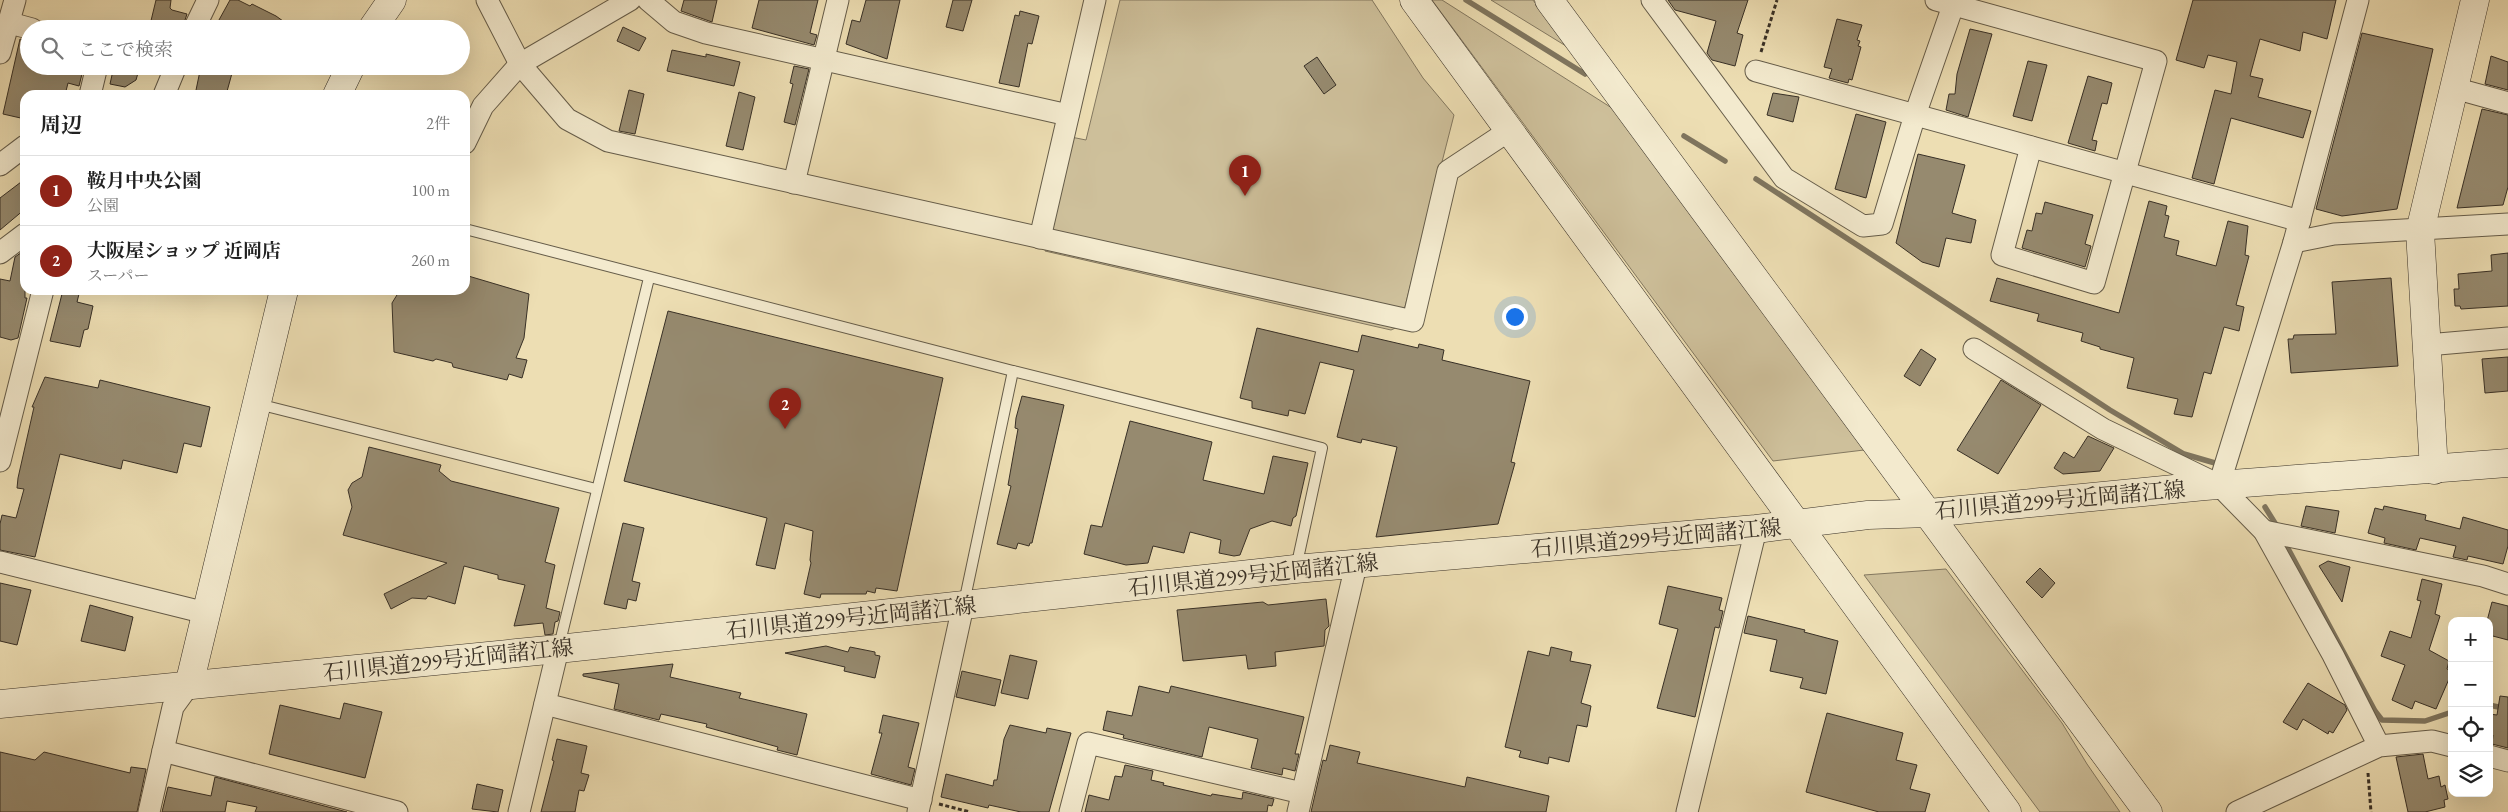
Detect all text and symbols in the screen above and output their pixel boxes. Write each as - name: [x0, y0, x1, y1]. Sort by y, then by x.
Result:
- search box: [20, 20, 470, 75]
- icon: search: [38, 34, 66, 62]
- text: ここで検索: [78, 37, 173, 62]
- text: 周辺: [40, 111, 82, 138]
- text: 2件: [426, 113, 450, 134]
- pin: 1: [1229, 155, 1261, 196]
- text: 鞍月中央公園: [87, 168, 201, 193]
- text: 1: [52, 180, 60, 201]
- text: 100 m: [411, 180, 450, 201]
- text: 公園: [87, 195, 119, 216]
- text: 大阪屋ショップ 近岡店: [87, 238, 281, 263]
- text: 2: [52, 250, 60, 271]
- text: 260 m: [411, 250, 450, 271]
- text: スーパー: [87, 265, 149, 286]
- your location: [1502, 304, 1528, 330]
- pin: 2: [769, 388, 801, 429]
- street label: 石川県道299号近岡諸江線: [1933, 475, 2187, 525]
- street label: 石川県道299号近岡諸江線: [1529, 513, 1783, 563]
- street label: 石川県道299号近岡諸江線: [1126, 547, 1380, 603]
- street label: 石川県道299号近岡諸江線: [724, 590, 978, 646]
- map controls: [2448, 617, 2493, 797]
- button: +: [2448, 617, 2493, 662]
- street label: 石川県道299号近岡諸江線: [321, 632, 575, 688]
- button: −: [2448, 662, 2493, 707]
- button: locate: [2448, 707, 2493, 752]
- button: layers: [2448, 752, 2493, 797]

